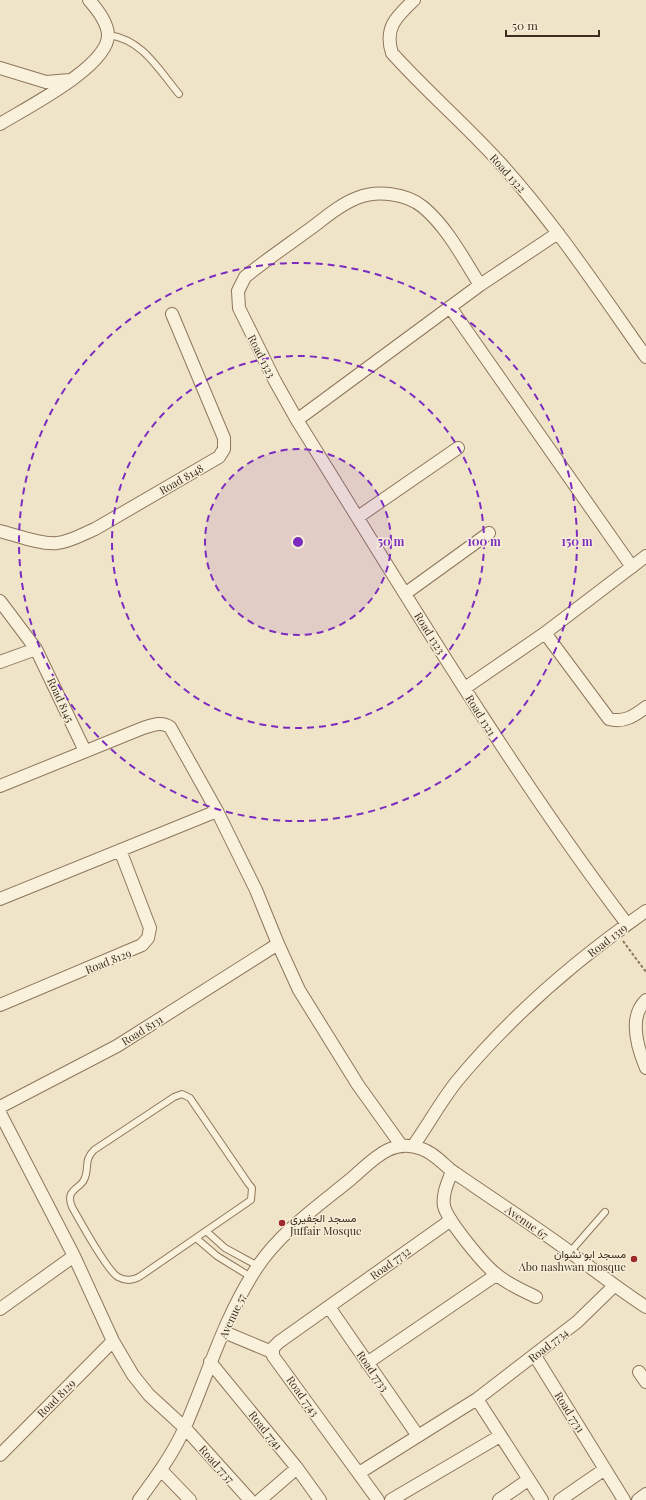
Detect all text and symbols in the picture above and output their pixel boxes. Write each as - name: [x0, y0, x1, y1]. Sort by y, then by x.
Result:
- scale bar: [506, 12, 599, 38]
- text: 50 m: [512, 17, 538, 33]
- street label: Road 1322: [487, 150, 529, 196]
- street label: Road 1323: [245, 332, 279, 380]
- street label: Road 8148: [156, 460, 206, 498]
- text: 50 m: [378, 533, 405, 549]
- text: 100 m: [467, 533, 501, 549]
- text: 150 m: [561, 533, 593, 549]
- centre of rings: [291, 535, 305, 549]
- street label: Road 1323: [411, 609, 449, 657]
- street label: Road 8145: [44, 675, 78, 725]
- street label: Road 1321: [462, 692, 500, 738]
- street label: Road 1319: [584, 920, 630, 960]
- street label: Road 8129: [83, 945, 134, 977]
- street label: Road 8131: [118, 1011, 166, 1049]
- street label: Avenue 67: [502, 1201, 552, 1243]
- place label: مسجد الجفيري Juffair Mosque: [289, 1210, 362, 1238]
- marker: مسجد الجفيري Juffair Mosque: [277, 1218, 287, 1228]
- street label: Road 7732: [367, 1243, 413, 1283]
- place label: مسجد ابو نشوان Abo nashwan mosque: [518, 1246, 626, 1274]
- marker: مسجد ابو نشوان Abo nashwan mosque: [629, 1254, 639, 1264]
- street label: Avenue 57: [215, 1291, 249, 1342]
- street label: Road 7734: [525, 1324, 572, 1365]
- street label: Road 7733: [353, 1348, 393, 1394]
- street label: Road 7743: [283, 1373, 323, 1419]
- street label: Road 8129: [34, 1375, 79, 1420]
- street label: Road 7731: [552, 1389, 588, 1435]
- street label: Road 7741: [246, 1407, 286, 1453]
- street label: Road 7737: [196, 1442, 238, 1487]

